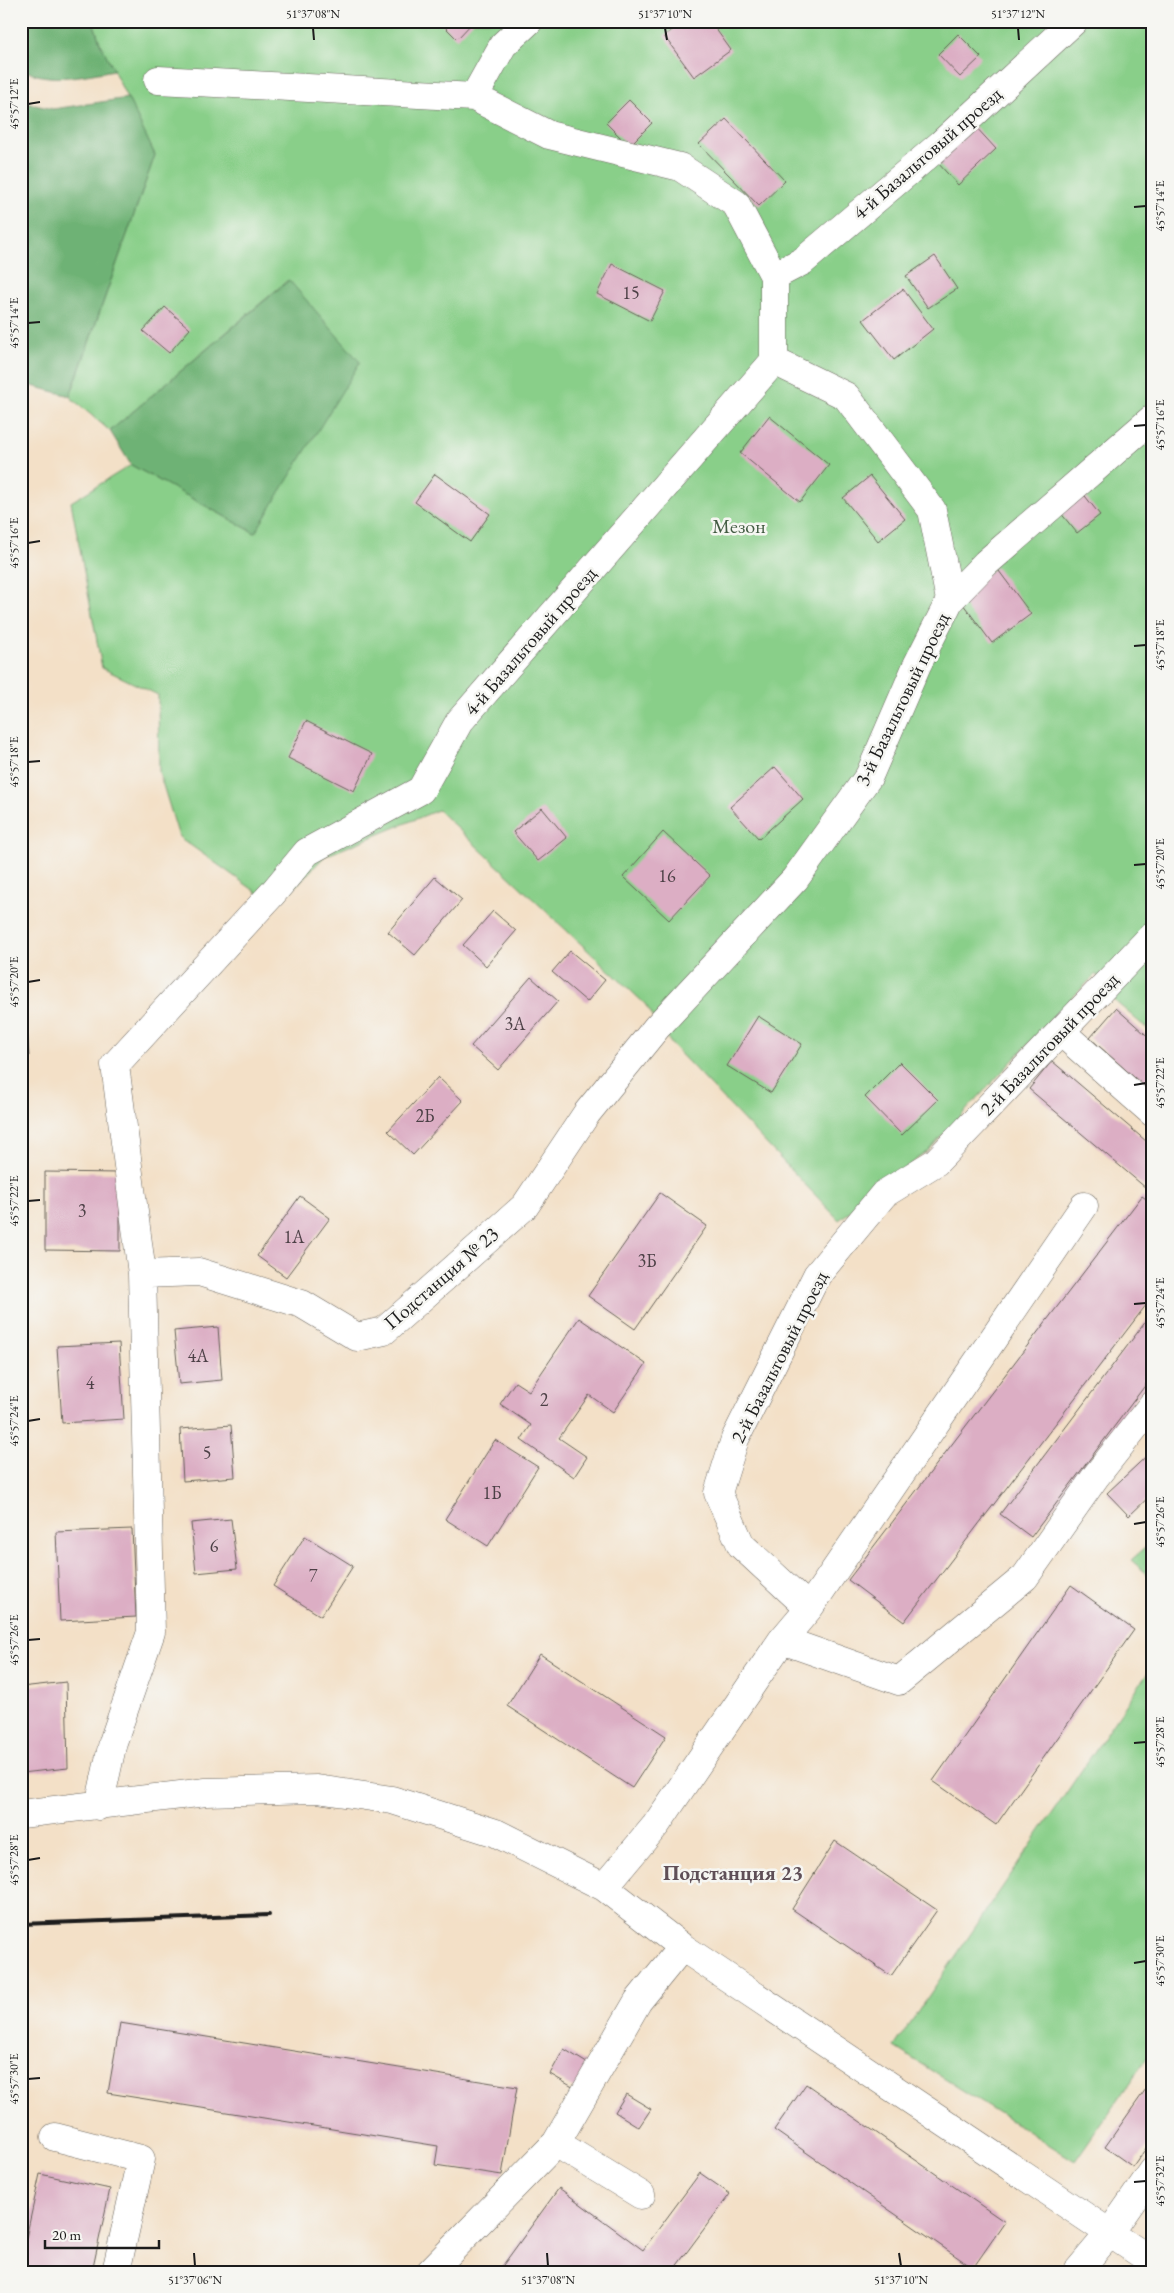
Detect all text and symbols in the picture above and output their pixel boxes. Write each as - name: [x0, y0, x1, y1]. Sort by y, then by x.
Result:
- text: 51°37'08"N: [286, 6, 340, 22]
- text: 51°37'10"N: [638, 6, 692, 22]
- text: 51°37'12"N: [991, 6, 1045, 22]
- text: 45°57'12"E: [6, 78, 22, 130]
- street label: 4-й Базальтовый проезд: [847, 81, 1007, 225]
- text: 45°57'14"E: [1152, 180, 1168, 232]
- house number: 15: [622, 281, 640, 304]
- text: 45°57'14"E: [6, 297, 22, 349]
- text: 45°57'16"E: [1152, 399, 1168, 451]
- park label: Мезон: [712, 513, 766, 539]
- text: 45°57'16"E: [6, 517, 22, 569]
- street label: 4-й Базальтовый проезд: [458, 561, 602, 721]
- street label: 3-й Базальтовый проезд: [849, 608, 955, 790]
- text: 45°57'18"E: [1152, 619, 1168, 671]
- text: 45°57'18"E: [6, 736, 22, 788]
- text: 45°57'20"E: [1152, 838, 1168, 890]
- house number: 16: [658, 864, 676, 887]
- text: 45°57'20"E: [6, 956, 22, 1008]
- street label: 2-й Базальтовый проезд: [974, 967, 1124, 1121]
- house number: 3А: [504, 1012, 526, 1035]
- text: 45°57'22"E: [1152, 1057, 1168, 1109]
- house number: 2Б: [415, 1104, 435, 1127]
- text: 45°57'22"E: [6, 1175, 22, 1227]
- house number: 3: [78, 1199, 86, 1222]
- street label: Подстанция № 23: [378, 1221, 504, 1335]
- house number: 1А: [283, 1225, 305, 1248]
- house number: 3Б: [637, 1249, 657, 1272]
- street label: 2-й Базальтовый проезд: [724, 1267, 834, 1447]
- text: 45°57'24"E: [1152, 1277, 1168, 1329]
- house number: 4А: [187, 1344, 209, 1367]
- house number: 4: [86, 1371, 95, 1394]
- house number: 2: [540, 1388, 549, 1411]
- text: 45°57'24"E: [6, 1395, 22, 1447]
- house number: 5: [203, 1441, 211, 1464]
- house number: 1Б: [482, 1481, 502, 1504]
- text: 45°57'26"E: [1152, 1496, 1168, 1548]
- house number: 6: [210, 1534, 219, 1557]
- house number: 7: [309, 1564, 318, 1587]
- text: 45°57'26"E: [6, 1614, 22, 1666]
- text: 45°57'28"E: [1152, 1716, 1168, 1768]
- text: 45°57'28"E: [6, 1834, 22, 1886]
- district label: Подстанция 23: [663, 1859, 803, 1886]
- text: 45°57'30"E: [1152, 1935, 1168, 1987]
- text: 45°57'30"E: [6, 2053, 22, 2105]
- text: 45°57'32"E: [1152, 2155, 1168, 2207]
- scale bar: [45, 2218, 159, 2250]
- text: 20 m: [52, 2225, 81, 2244]
- text: 51°37'06"N: [168, 2272, 222, 2288]
- text: 51°37'08"N: [521, 2272, 575, 2288]
- text: 51°37'10"N: [874, 2272, 928, 2288]

